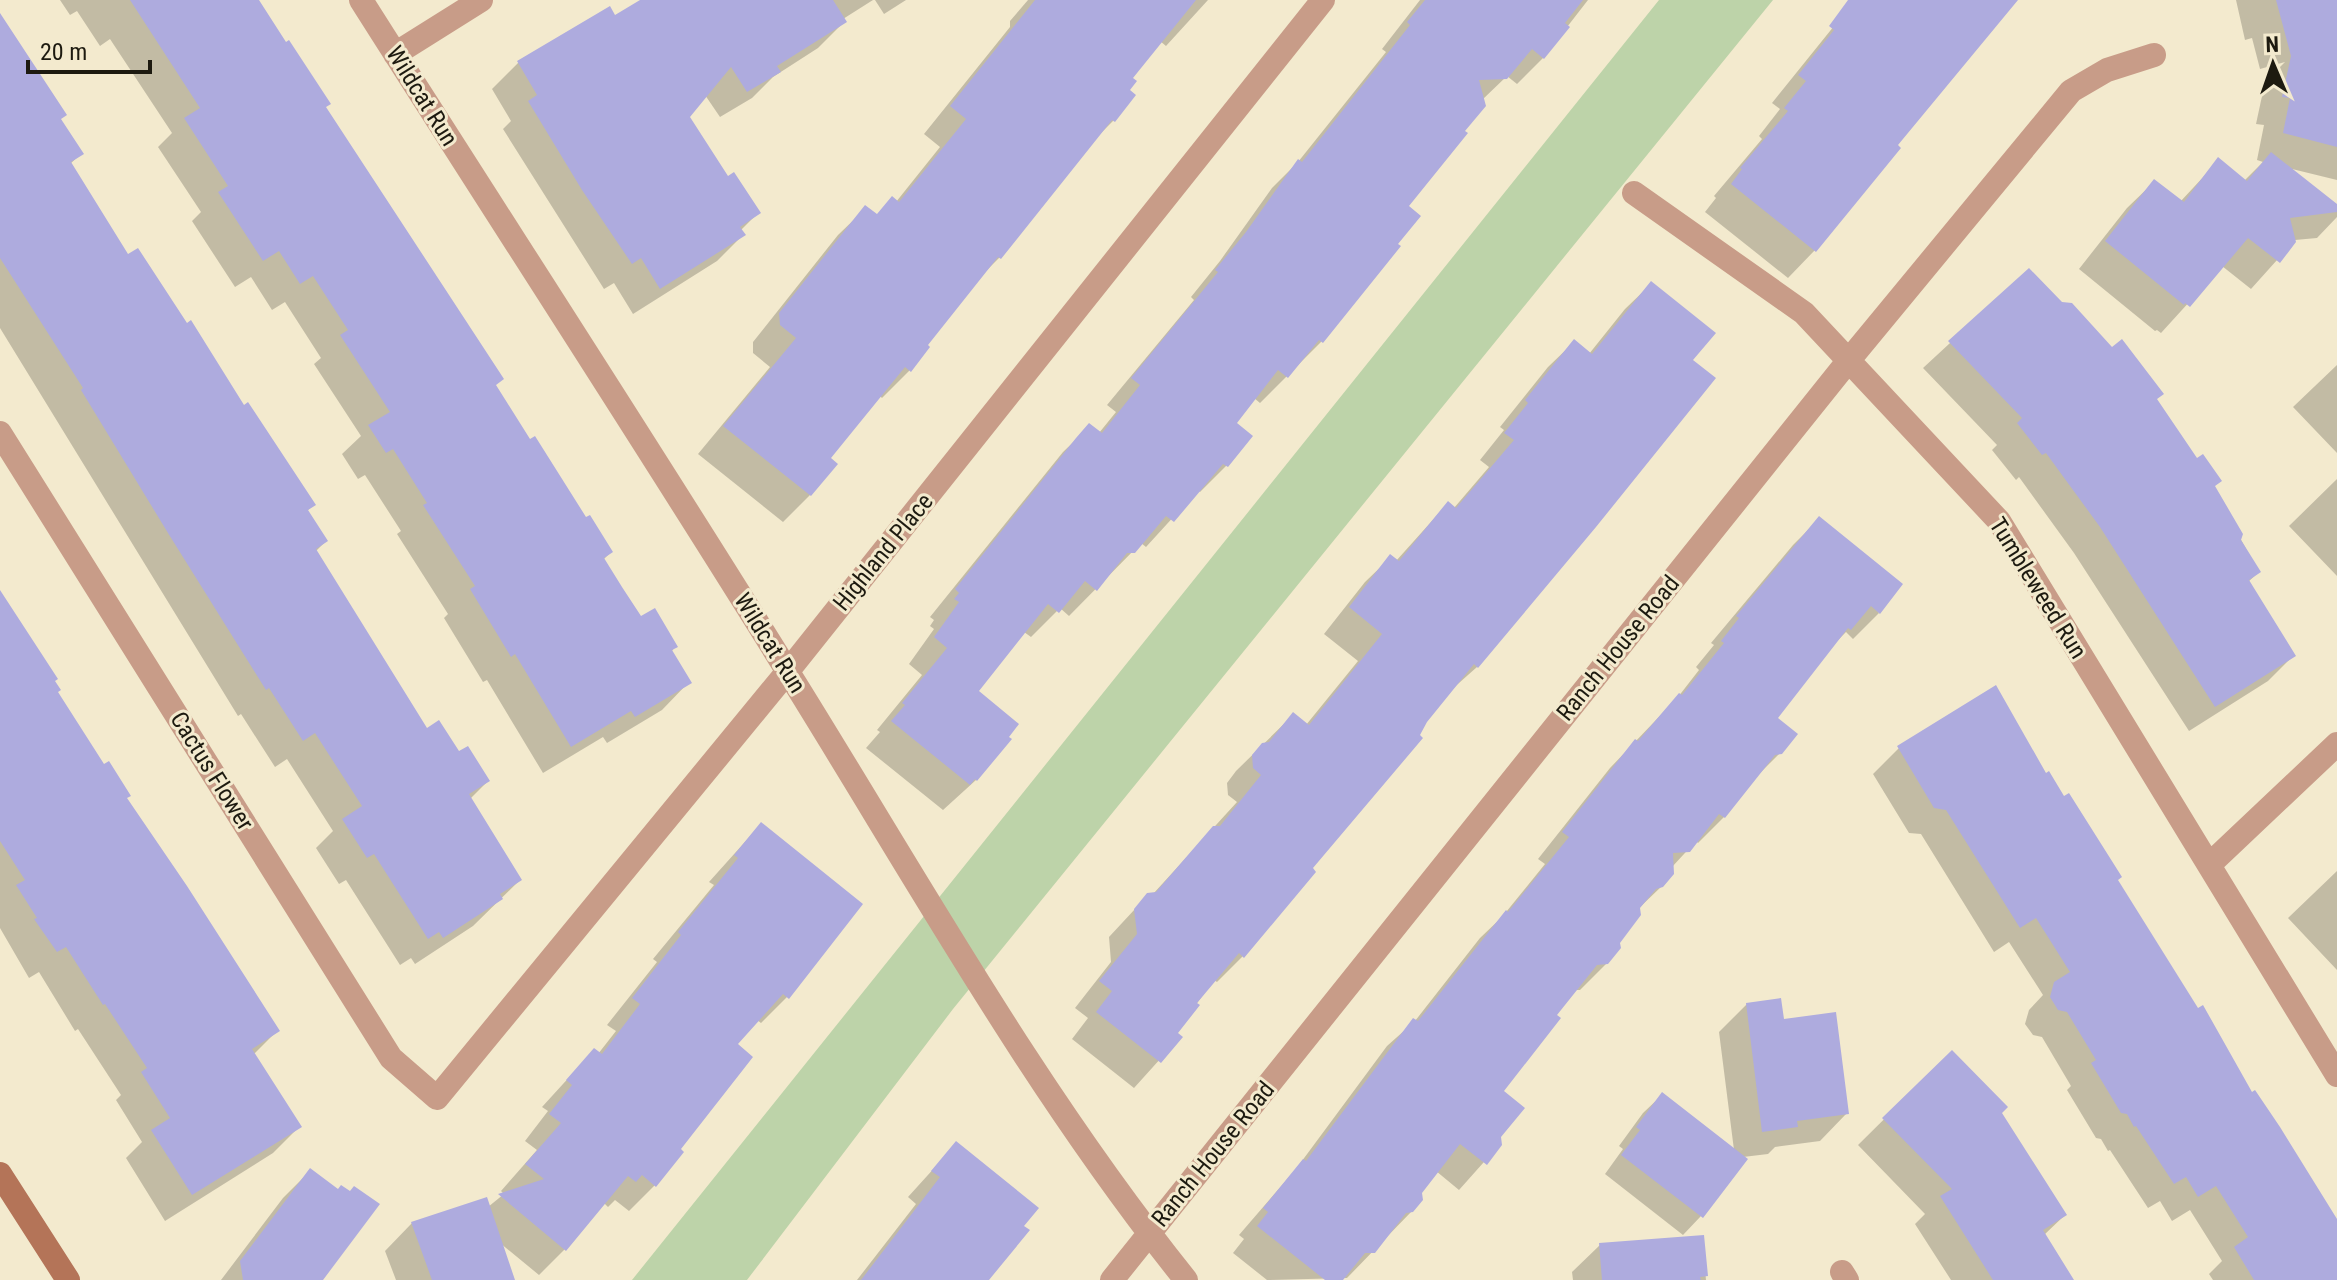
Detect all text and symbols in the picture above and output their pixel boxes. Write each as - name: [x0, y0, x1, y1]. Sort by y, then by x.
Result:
- scale bar: [28, 24, 150, 74]
- north arrow: [2233, 24, 2313, 104]
- text: N: [2265, 32, 2279, 57]
- text: 20 m: [40, 38, 87, 66]
- street label: Wildcat Run: [380, 41, 464, 151]
- street label: Highland Place: [827, 488, 939, 616]
- street label: Tumbleweed Run: [1983, 512, 2093, 664]
- street label: Ranch House Road: [1551, 570, 1685, 726]
- street label: Wildcat Run: [728, 588, 812, 698]
- street label: Cactus Flower: [164, 707, 260, 835]
- street label: Ranch House Road: [1146, 1076, 1280, 1232]

